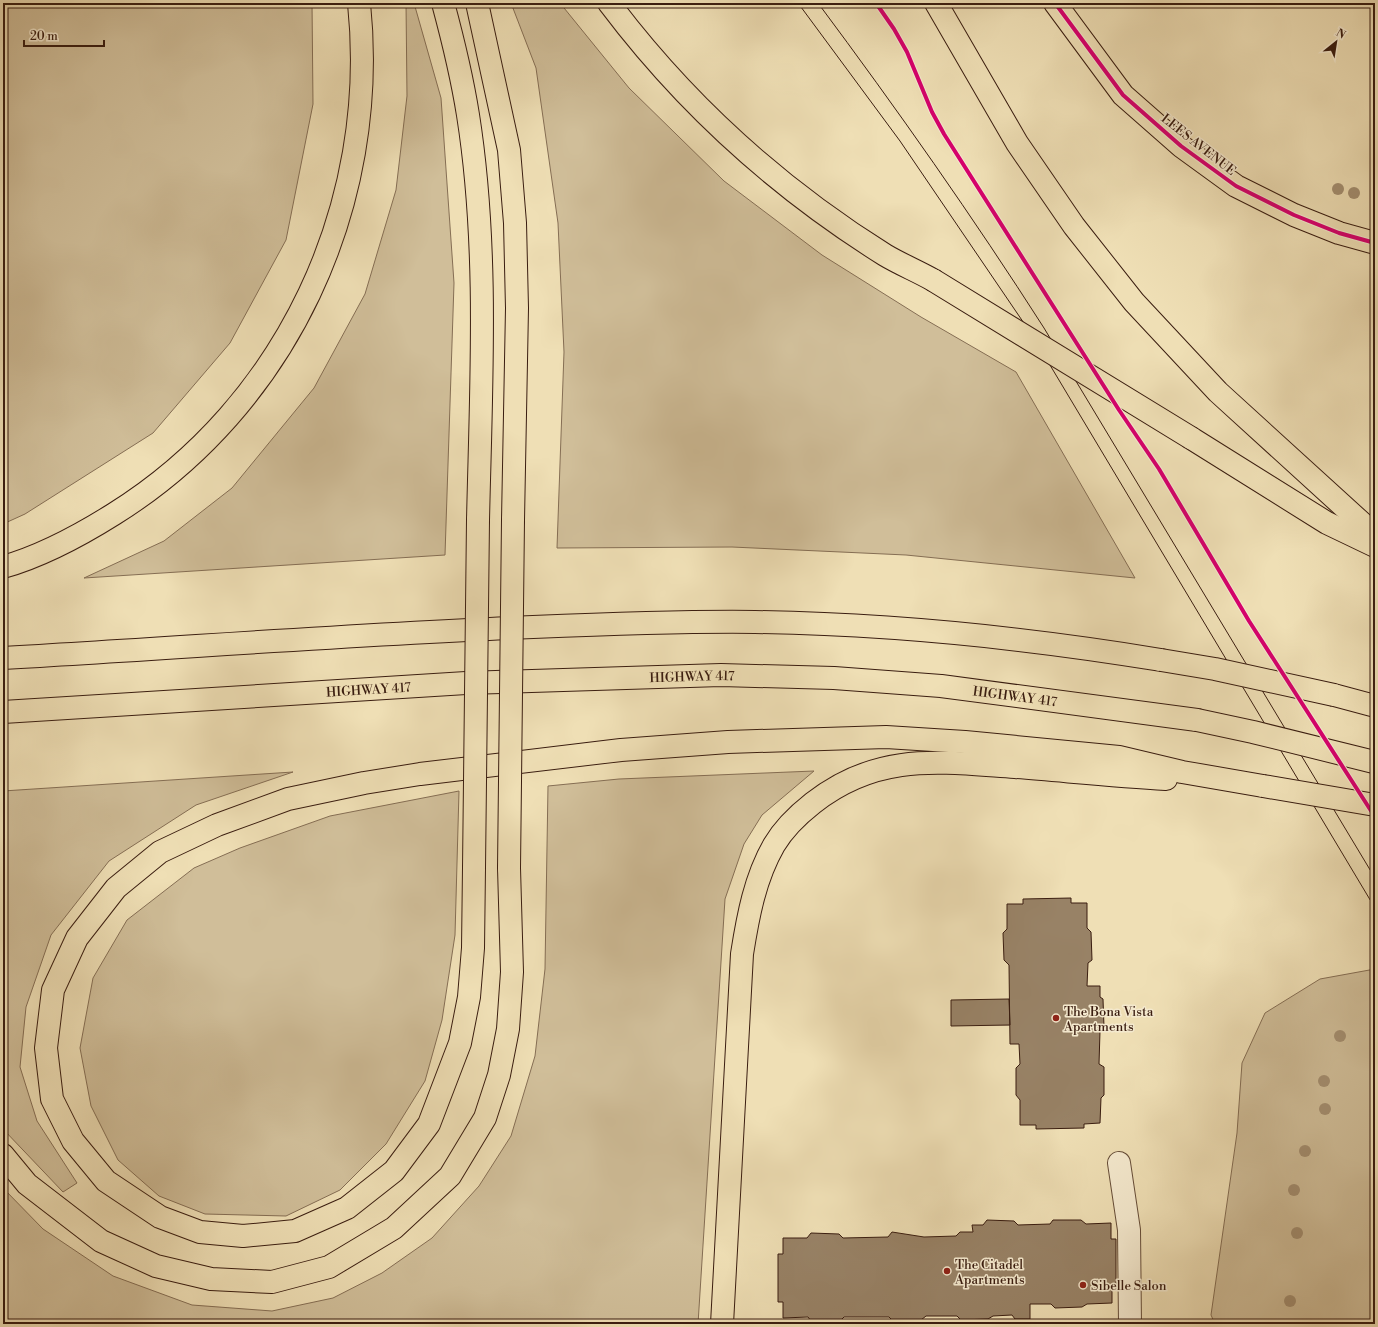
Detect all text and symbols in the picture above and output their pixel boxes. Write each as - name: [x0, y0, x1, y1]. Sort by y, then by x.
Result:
- scale bar: [24, 22, 104, 48]
- north arrow: [1316, 22, 1356, 62]
- text: N: [1333, 26, 1348, 43]
- text: 20 m: [30, 29, 58, 44]
- street label: LEES AVENUE: [1158, 111, 1239, 179]
- street label: HIGHWAY 417: [649, 668, 735, 686]
- street label: HIGHWAY 417: [325, 679, 412, 701]
- street label: HIGHWAY 417: [972, 683, 1059, 710]
- place label: The Bona Vista Apartments: [1063, 1004, 1154, 1035]
- marker: The Bona Vista Apartments: [1051, 1013, 1061, 1023]
- place label: The Citadel Apartments: [954, 1257, 1025, 1288]
- marker: The Citadel Apartments: [942, 1266, 952, 1276]
- place label: Sibelle Salon: [1091, 1278, 1167, 1294]
- marker: Sibelle Salon: [1078, 1280, 1088, 1290]

